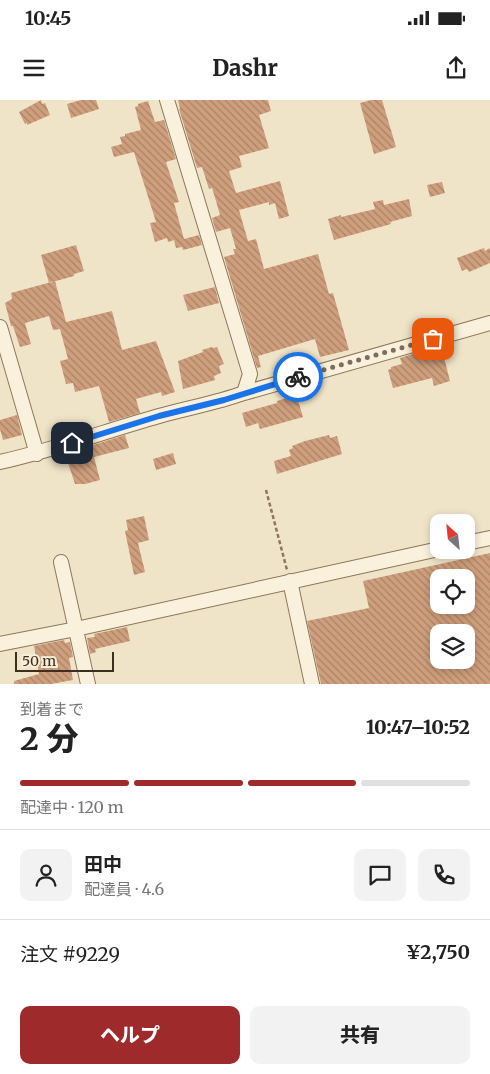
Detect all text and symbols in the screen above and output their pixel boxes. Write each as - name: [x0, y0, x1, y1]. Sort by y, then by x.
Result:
- text: 10:45: [25, 6, 71, 30]
- icon: menu: [20, 54, 48, 82]
- text: Dashr: [212, 54, 278, 82]
- icon: share: [442, 54, 470, 82]
- pin: [412, 318, 454, 360]
- icon: bag: [419, 325, 447, 353]
- courier: [273, 352, 323, 402]
- icon: bike: [284, 363, 312, 391]
- pin: [51, 422, 93, 464]
- icon: home: [58, 429, 86, 457]
- north arrow: [430, 514, 475, 559]
- map controls: [430, 514, 475, 669]
- button: locate: [430, 569, 475, 614]
- button: layers: [430, 624, 475, 669]
- scale bar: [15, 649, 114, 672]
- text: 50 m: [22, 652, 56, 670]
- text: 到着まで: [20, 699, 84, 719]
- text: 10:47–10:52: [366, 715, 470, 739]
- text: 2 分: [20, 719, 78, 759]
- text: 配達中 · 120 m: [20, 797, 124, 817]
- button: person: [20, 849, 72, 901]
- button: chat: [354, 849, 406, 901]
- button: phone: [418, 849, 470, 901]
- text: 田中: [84, 852, 122, 876]
- text: 配達員 · 4.6: [84, 879, 164, 899]
- text: ¥2,750: [406, 940, 470, 964]
- text: 注文 #9229: [20, 942, 120, 966]
- button: ヘルプ: [20, 1006, 240, 1064]
- button: 共有: [250, 1006, 470, 1064]

